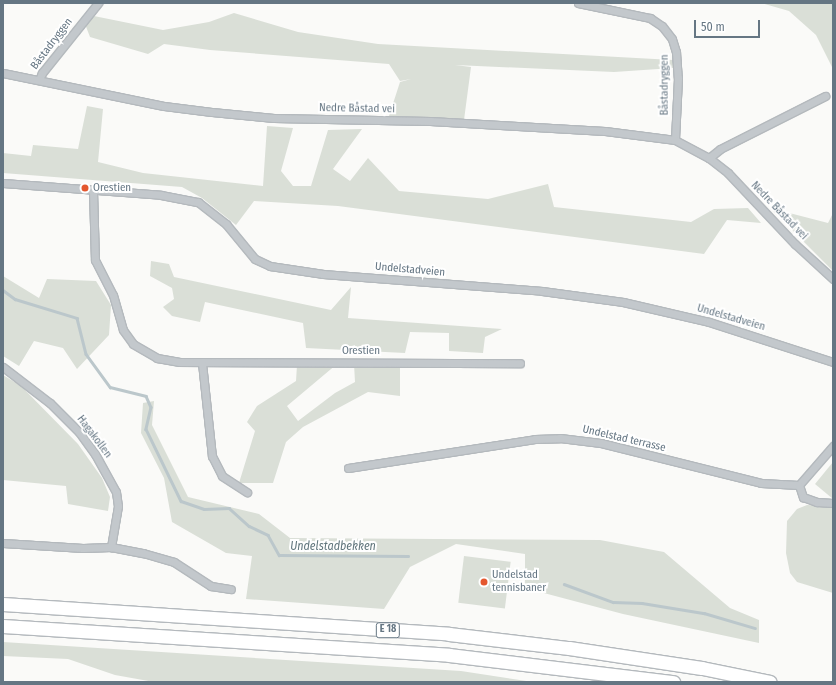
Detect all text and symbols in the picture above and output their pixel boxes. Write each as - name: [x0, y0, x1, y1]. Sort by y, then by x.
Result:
- scale bar: [696, 12, 762, 38]
- street label: Båstadryggen: [28, 16, 76, 72]
- text: 50 m: [701, 20, 725, 34]
- street label: Båstadryggen: [658, 55, 672, 115]
- street label: Nedre Båstad vei: [319, 102, 395, 116]
- street label: Nedre Båstad vei: [748, 179, 810, 243]
- place label: Orestien: [93, 181, 131, 195]
- marker: Orestien: [80, 183, 90, 193]
- street label: Undelstadveien: [374, 260, 446, 280]
- street label: Undelstadveien: [695, 302, 767, 334]
- street label: Orestien: [342, 344, 380, 358]
- street label: Hagakollen: [74, 413, 114, 461]
- street label: Undelstad terrasse: [581, 423, 667, 455]
- water label: Undelstadbekken: [290, 540, 376, 554]
- place label: Undelstad tennisbaner: [492, 569, 546, 595]
- marker: Undelstad tennisbaner: [479, 577, 489, 587]
- road number: E 18: [375, 622, 401, 638]

